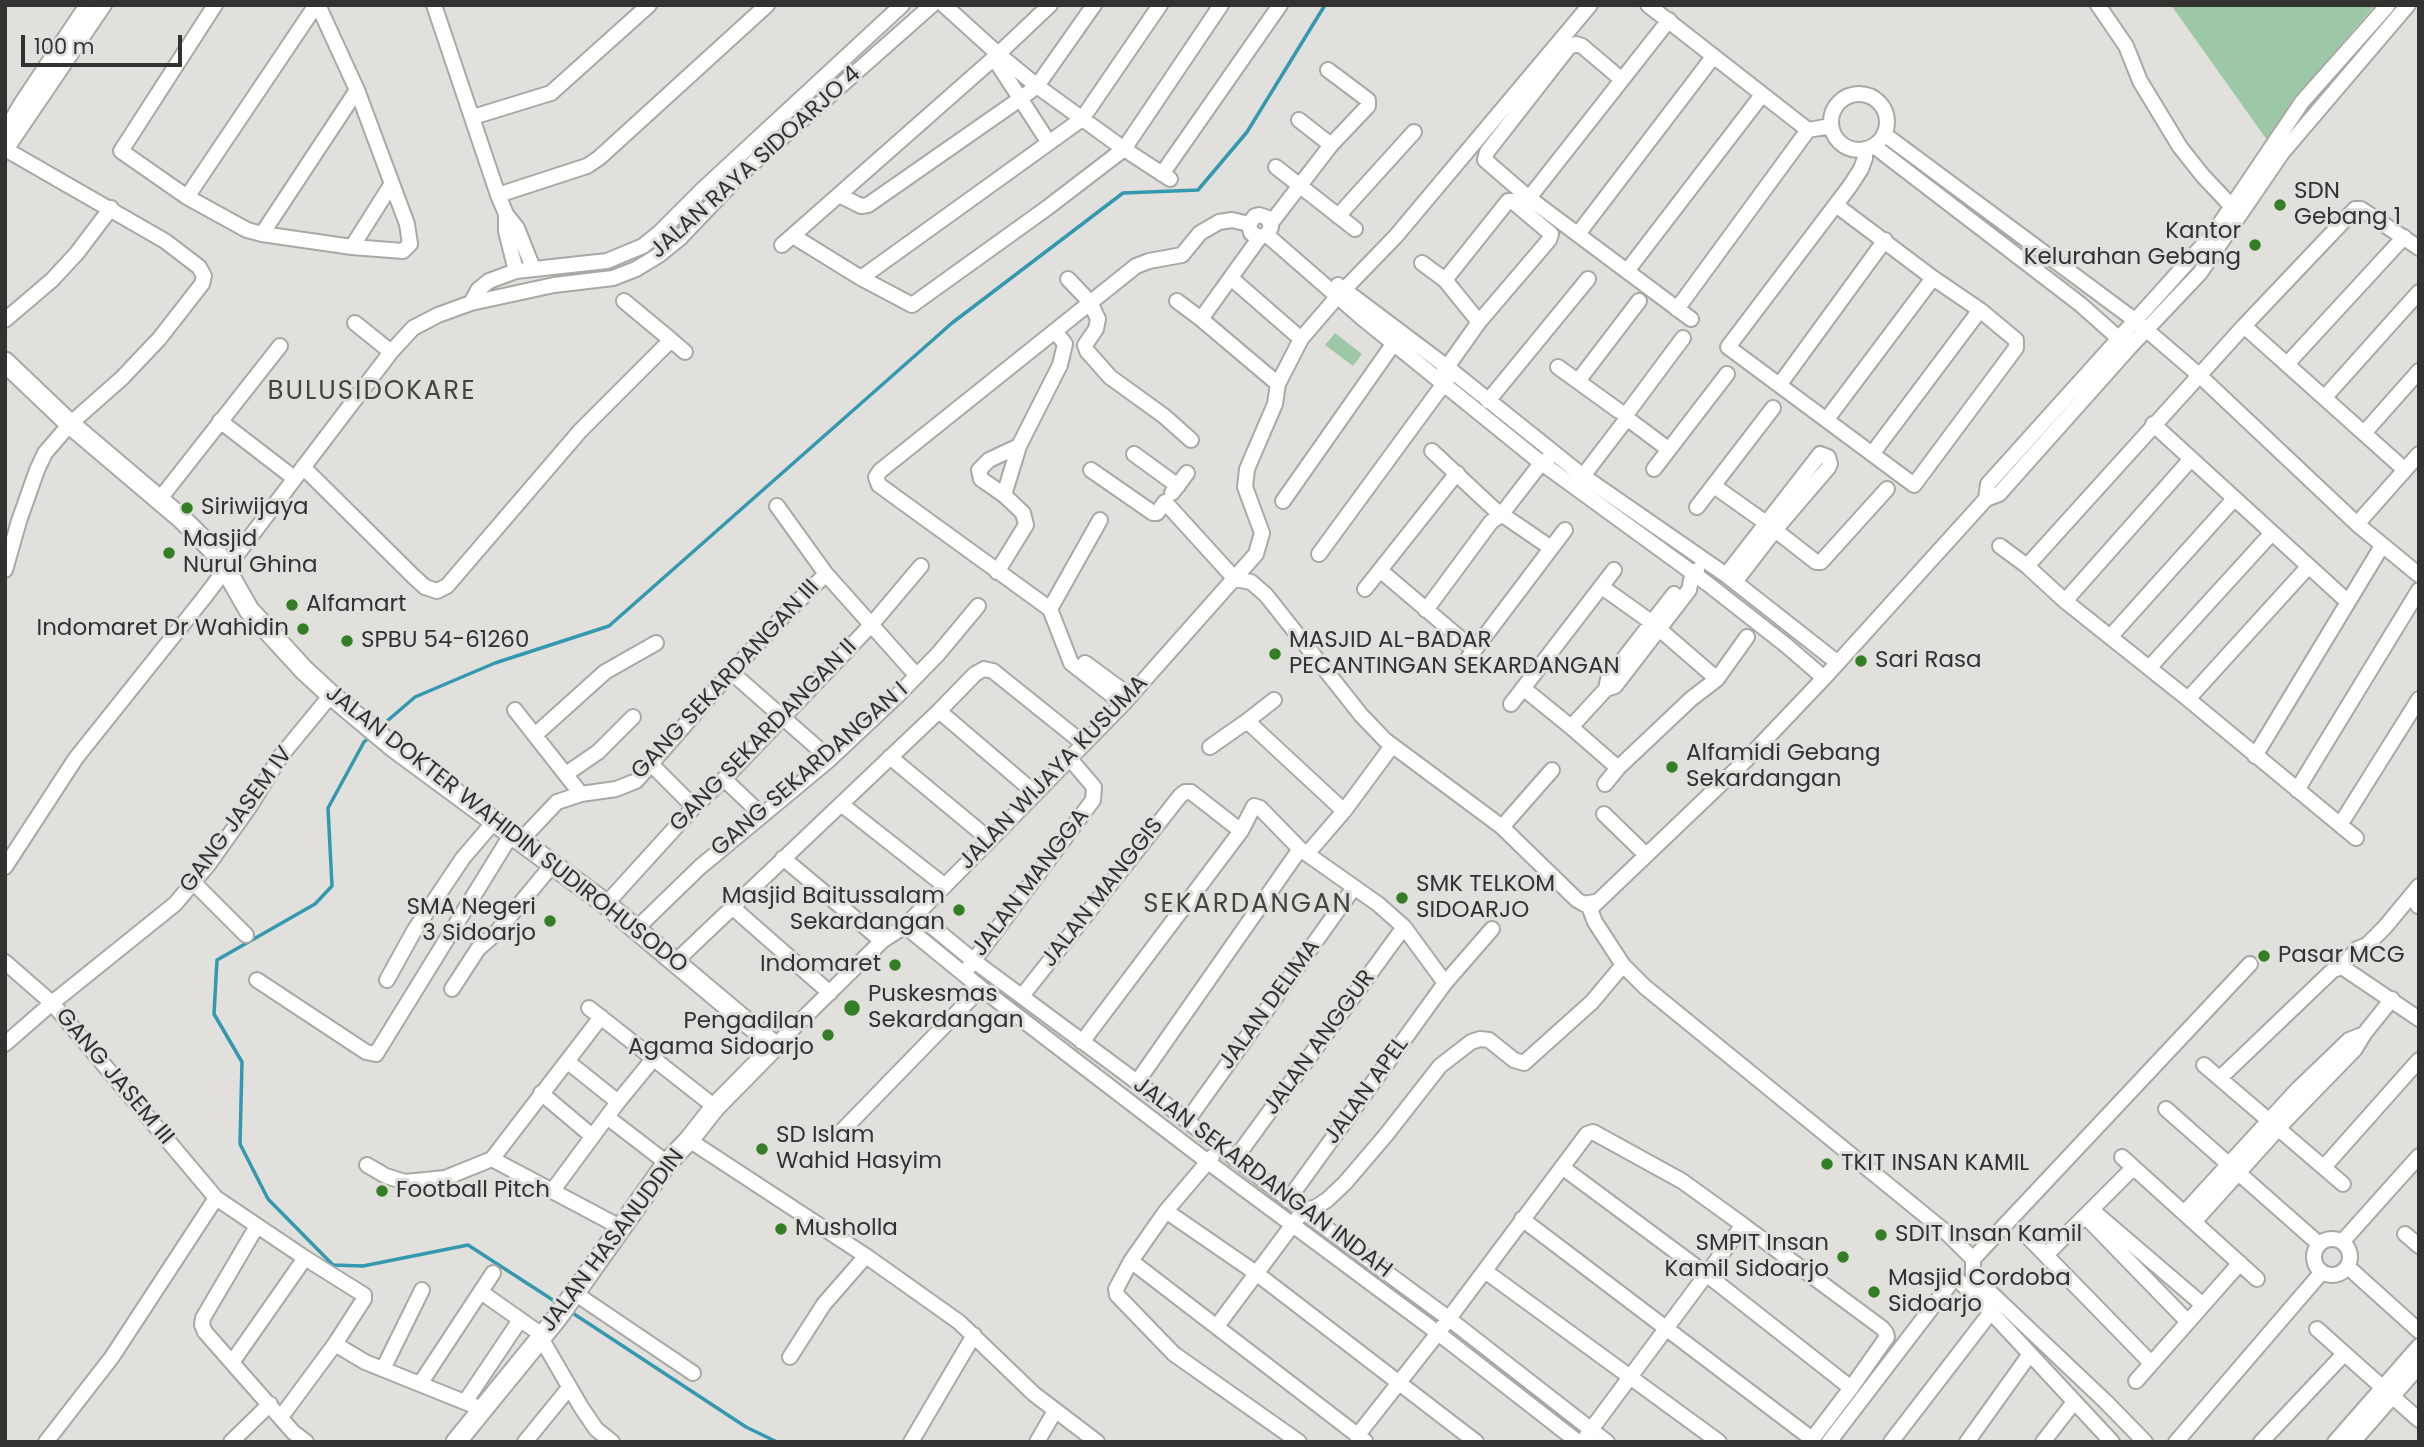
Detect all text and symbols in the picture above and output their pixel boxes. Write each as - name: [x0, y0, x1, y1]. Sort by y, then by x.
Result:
- scale bar: [24, 21, 186, 65]
- text: 100 m: [34, 32, 94, 61]
- street label: JALAN RAYA SIDOARJO 4: [645, 61, 867, 265]
- place label: SDN Gebang 1: [2294, 178, 2401, 232]
- marker: SDN Gebang 1: [2272, 197, 2288, 213]
- place label: Kantor Kelurahan Gebang: [2024, 218, 2241, 272]
- marker: Kantor Kelurahan Gebang: [2247, 237, 2263, 253]
- district label: BULUSIDOKARE: [269, 376, 475, 408]
- place label: Siriwijaya: [201, 494, 309, 522]
- marker: Siriwijaya: [179, 500, 195, 516]
- place label: Masjid Nurul Ghina: [183, 526, 318, 580]
- marker: Masjid Nurul Ghina: [161, 545, 177, 561]
- street label: GANG SEKARDANGAN III: [626, 574, 826, 786]
- place label: Alfamart: [306, 591, 406, 619]
- marker: Alfamart: [284, 597, 300, 613]
- place label: Indomaret Dr Wahidin: [36, 615, 289, 643]
- marker: Indomaret Dr Wahidin: [295, 621, 311, 637]
- place label: SPBU 54-61260: [361, 627, 529, 655]
- place label: MASJID AL-BADAR PECANTINGAN SEKARDANGAN: [1289, 627, 1620, 681]
- marker: SPBU 54-61260: [339, 633, 355, 649]
- street label: GANG SEKARDANGAN II: [665, 634, 863, 838]
- marker: MASJID AL-BADAR PECANTINGAN SEKARDANGAN: [1267, 646, 1283, 662]
- place label: Sari Rasa: [1875, 647, 1982, 675]
- marker: Sari Rasa: [1853, 653, 1869, 669]
- street label: JALAN WIJAYA KUSUMA: [954, 670, 1154, 876]
- street label: GANG SEKARDANGAN I: [706, 677, 914, 863]
- street label: JALAN DOKTER WAHIDIN SUDIROHUSODO: [319, 680, 693, 980]
- place label: Alfamidi Gebang Sekardangan: [1686, 740, 1880, 794]
- street label: GANG JASEM IV: [175, 742, 299, 898]
- marker: Alfamidi Gebang Sekardangan: [1664, 759, 1680, 775]
- street label: JALAN MANGGA: [966, 804, 1096, 962]
- street label: JALAN MANGGIS: [1036, 813, 1170, 973]
- place label: SMK TELKOM SIDOARJO: [1416, 871, 1555, 925]
- place label: Masjid Baitussalam Sekardangan: [722, 883, 945, 937]
- district label: SEKARDANGAN: [1145, 889, 1351, 921]
- marker: SMK TELKOM SIDOARJO: [1394, 890, 1410, 906]
- place label: SMA Negeri 3 Sidoarjo: [407, 894, 536, 948]
- marker: Masjid Baitussalam Sekardangan: [951, 902, 967, 918]
- marker: SMA Negeri 3 Sidoarjo: [542, 913, 558, 929]
- street label: JALAN DELIMA: [1213, 934, 1327, 1076]
- place label: Pasar MCG: [2278, 942, 2405, 970]
- marker: Pasar MCG: [2256, 948, 2272, 964]
- place label: Indomaret: [760, 951, 881, 979]
- marker: Indomaret: [887, 957, 903, 973]
- street label: JALAN ANGGUR: [1258, 965, 1382, 1121]
- place label: Puskesmas Sekardangan: [868, 981, 1023, 1035]
- marker: Puskesmas Sekardangan: [842, 998, 862, 1018]
- street label: GANG JASEM III: [49, 1003, 179, 1151]
- place label: Pengadilan Agama Sidoarjo: [628, 1008, 814, 1062]
- marker: Pengadilan Agama Sidoarjo: [820, 1027, 836, 1043]
- street label: JALAN APEL: [1319, 1032, 1415, 1150]
- street label: JALAN SEKARDANGAN INDAH: [1127, 1072, 1397, 1284]
- place label: SD Islam Wahid Hasyim: [776, 1122, 942, 1176]
- marker: SD Islam Wahid Hasyim: [754, 1141, 770, 1157]
- street label: JALAN HASANUDDIN: [535, 1144, 691, 1338]
- place label: TKIT INSAN KAMIL: [1841, 1150, 2029, 1178]
- marker: TKIT INSAN KAMIL: [1819, 1156, 1835, 1172]
- place label: Football Pitch: [396, 1177, 550, 1205]
- marker: Football Pitch: [374, 1183, 390, 1199]
- place label: Musholla: [795, 1215, 898, 1243]
- marker: Musholla: [773, 1221, 789, 1237]
- place label: SDIT Insan Kamil: [1895, 1221, 2082, 1249]
- marker: SDIT Insan Kamil: [1873, 1227, 1889, 1243]
- place label: SMPIT Insan Kamil Sidoarjo: [1665, 1230, 1829, 1284]
- marker: SMPIT Insan Kamil Sidoarjo: [1835, 1249, 1851, 1265]
- place label: Masjid Cordoba Sidoarjo: [1888, 1265, 2071, 1319]
- marker: Masjid Cordoba Sidoarjo: [1866, 1284, 1882, 1300]

